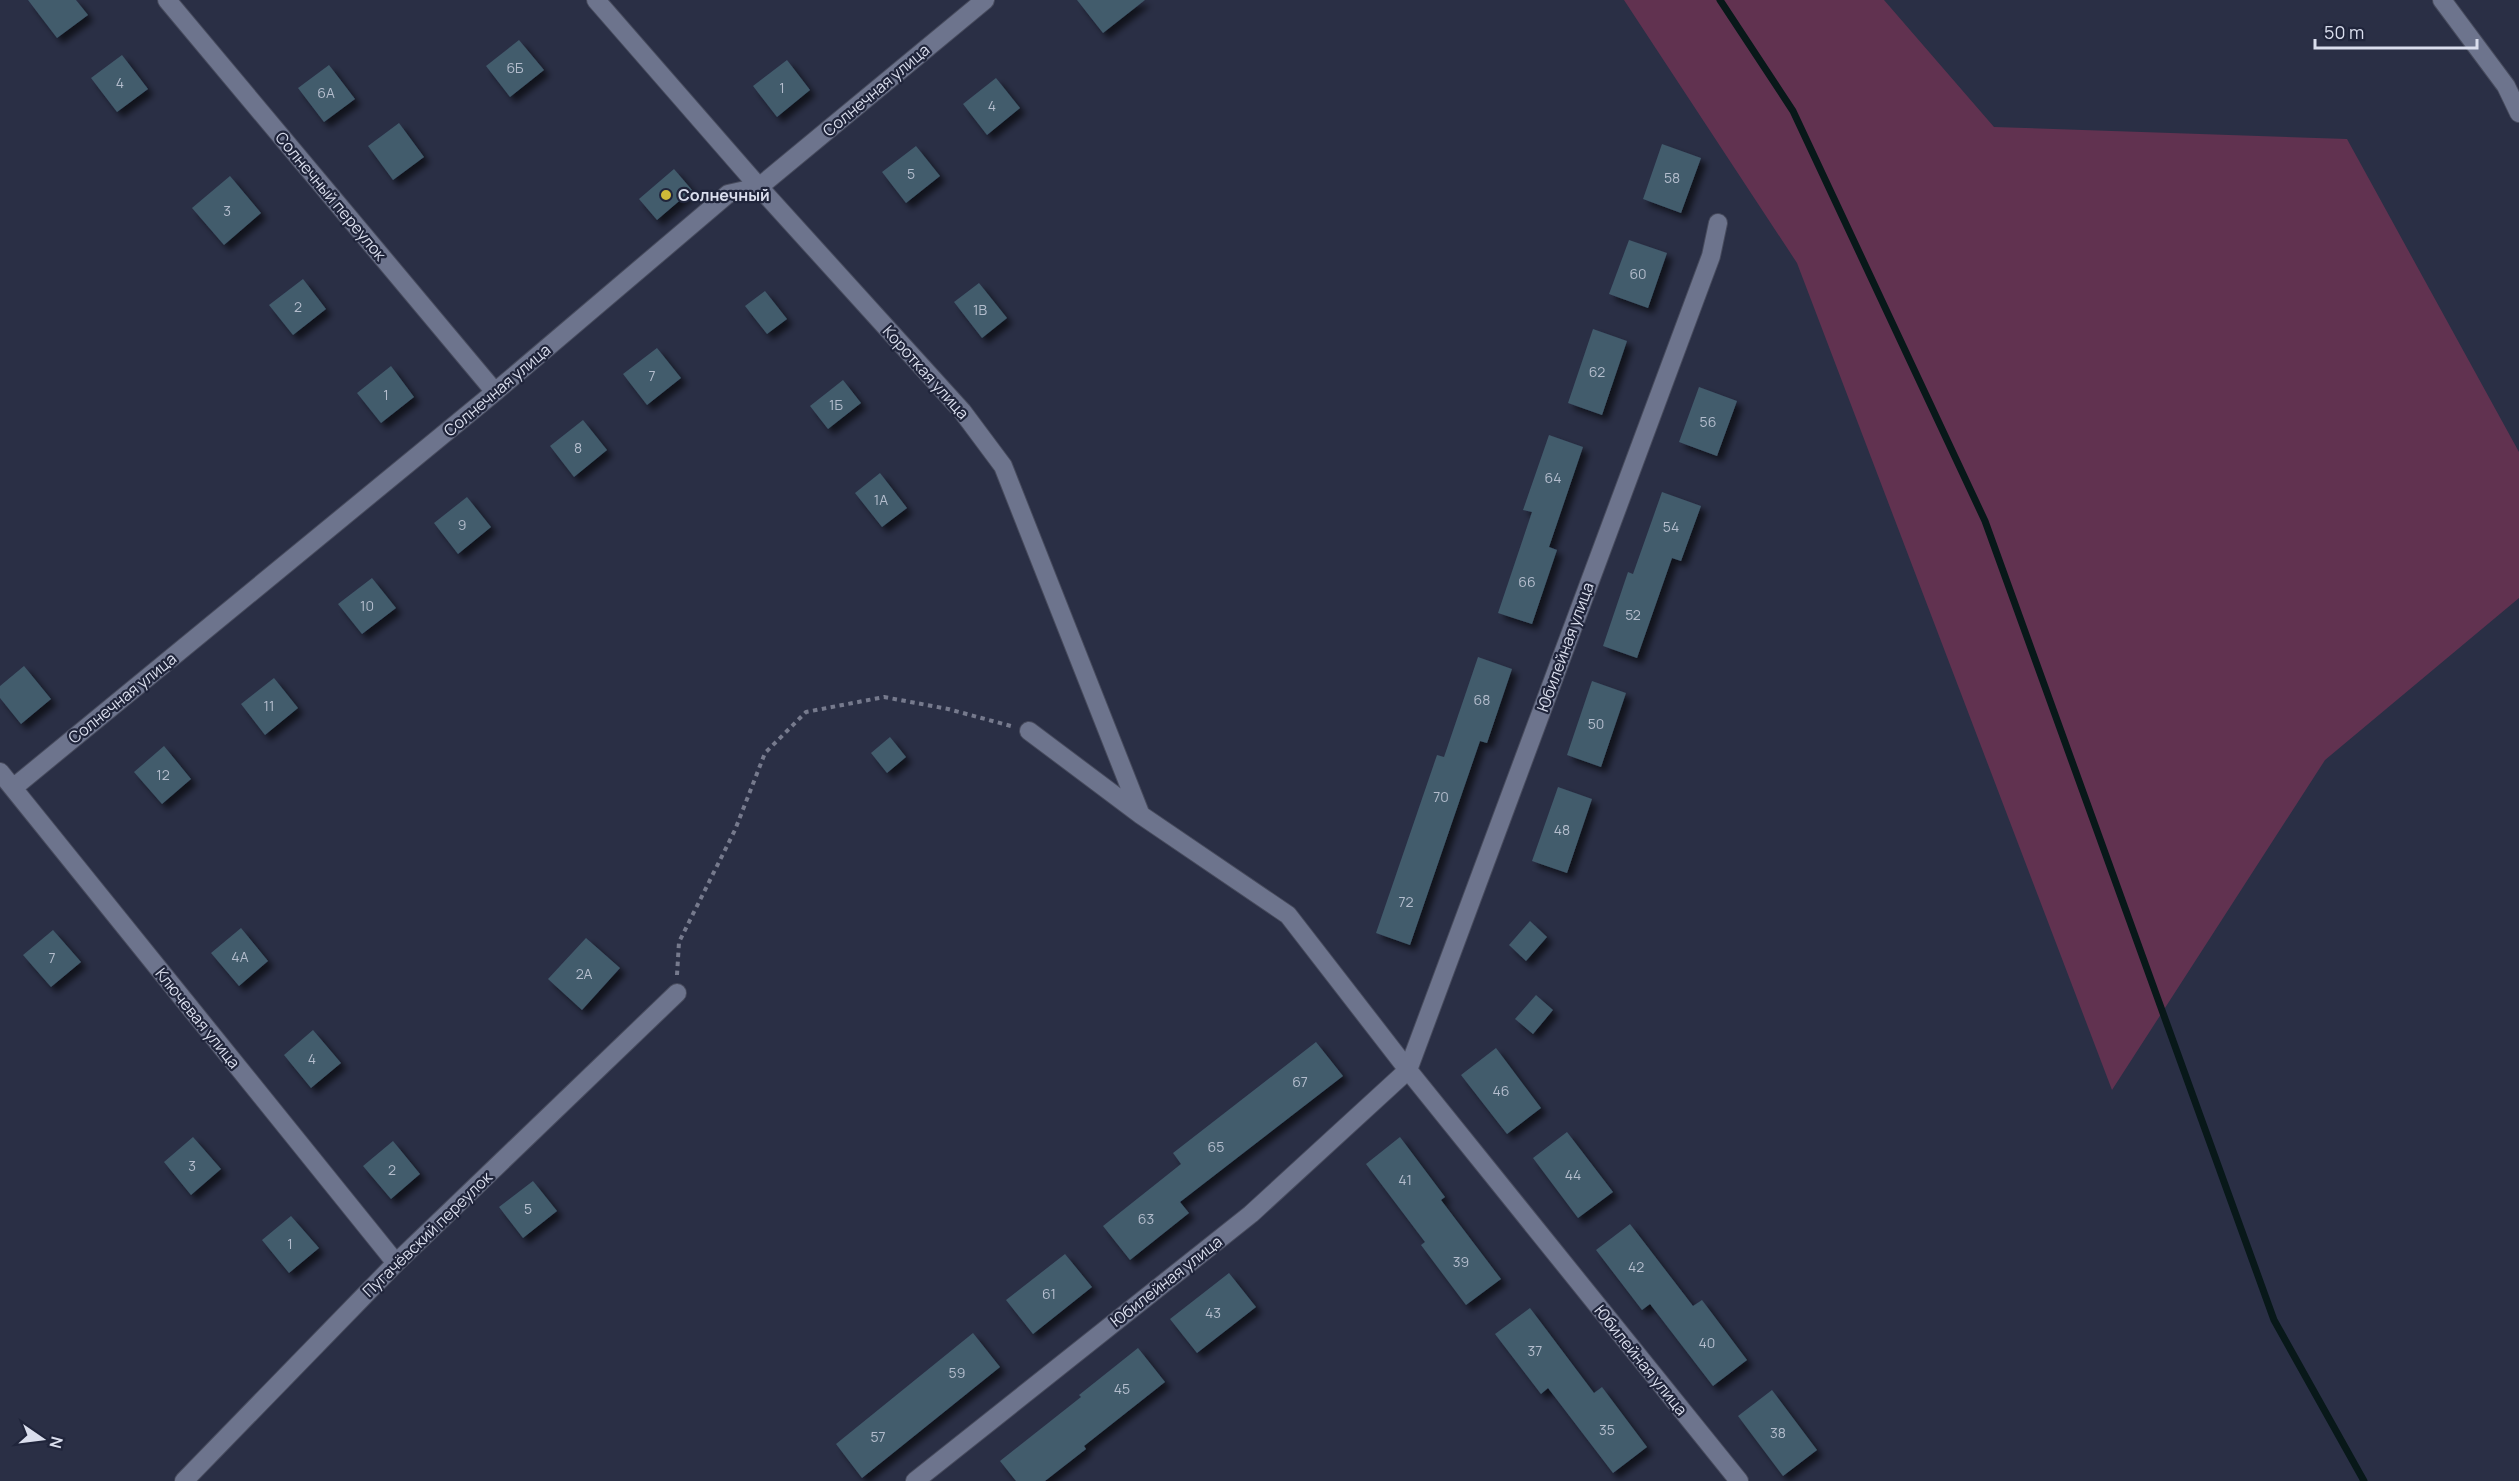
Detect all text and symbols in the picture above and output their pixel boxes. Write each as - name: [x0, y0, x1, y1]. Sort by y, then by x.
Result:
- scale bar: [2315, 12, 2477, 50]
- text: 50 m: [2324, 20, 2364, 44]
- street label: Солнечная улица: [818, 39, 934, 141]
- house number: 6Б: [506, 58, 524, 77]
- house number: 4: [116, 73, 124, 92]
- house number: 1: [779, 78, 785, 97]
- house number: 6А: [317, 83, 335, 102]
- house number: 4: [988, 96, 996, 115]
- street label: Солнечный переулок: [271, 127, 392, 266]
- house number: 5: [907, 164, 915, 183]
- house number: 58: [1664, 168, 1680, 187]
- place label: Солнечный: [678, 184, 770, 206]
- marker: Солнечный: [659, 188, 673, 202]
- house number: 3: [223, 201, 231, 220]
- house number: 60: [1629, 264, 1647, 283]
- house number: 2: [294, 297, 302, 316]
- house number: 1В: [973, 300, 987, 319]
- street label: Короткая улица: [878, 320, 974, 424]
- street label: Солнечная улица: [439, 339, 555, 441]
- house number: 62: [1589, 362, 1605, 381]
- house number: 7: [648, 366, 656, 385]
- house number: 1: [383, 385, 389, 404]
- house number: 1Б: [829, 395, 843, 414]
- house number: 56: [1700, 412, 1716, 431]
- house number: 8: [574, 438, 582, 457]
- house number: 64: [1545, 468, 1561, 487]
- house number: 1А: [874, 490, 888, 509]
- house number: 9: [458, 515, 466, 534]
- house number: 54: [1663, 517, 1679, 536]
- house number: 66: [1518, 572, 1536, 591]
- street label: Юбилейная улица: [1531, 579, 1599, 715]
- house number: 10: [360, 596, 374, 615]
- house number: 52: [1625, 605, 1641, 624]
- street label: Солнечная улица: [63, 648, 181, 748]
- house number: 68: [1474, 690, 1490, 709]
- house number: 11: [264, 696, 274, 715]
- house number: 50: [1588, 714, 1604, 733]
- house number: 12: [156, 765, 170, 784]
- house number: 70: [1433, 787, 1449, 806]
- house number: 48: [1554, 820, 1570, 839]
- house number: 72: [1398, 892, 1414, 911]
- house number: 4А: [231, 947, 249, 966]
- house number: 7: [48, 948, 56, 967]
- street label: Ключевая улица: [151, 963, 245, 1073]
- house number: 2А: [576, 964, 592, 983]
- house number: 4: [308, 1049, 316, 1068]
- house number: 67: [1292, 1072, 1308, 1091]
- house number: 46: [1493, 1081, 1509, 1100]
- house number: 65: [1208, 1137, 1224, 1156]
- house number: 3: [188, 1156, 196, 1175]
- house number: 2: [388, 1160, 396, 1179]
- house number: 44: [1565, 1165, 1581, 1184]
- street label: Пугачёвский переулок: [357, 1166, 497, 1302]
- house number: 41: [1398, 1170, 1412, 1189]
- house number: 5: [524, 1199, 532, 1218]
- house number: 63: [1138, 1209, 1154, 1228]
- street label: Юбилейная улица: [1106, 1230, 1226, 1332]
- house number: 1: [287, 1234, 293, 1253]
- house number: 39: [1453, 1252, 1469, 1271]
- house number: 42: [1628, 1257, 1644, 1276]
- house number: 61: [1042, 1284, 1056, 1303]
- street label: Юбилейная улица: [1590, 1300, 1692, 1420]
- house number: 43: [1205, 1303, 1221, 1322]
- house number: 40: [1699, 1333, 1715, 1352]
- house number: 37: [1528, 1341, 1542, 1360]
- house number: 59: [949, 1363, 965, 1382]
- house number: 45: [1114, 1379, 1130, 1398]
- north arrow: [12, 1409, 72, 1469]
- house number: 35: [1599, 1420, 1615, 1439]
- house number: 38: [1770, 1423, 1786, 1442]
- house number: 57: [870, 1427, 886, 1446]
- text: N: [44, 1434, 69, 1451]

